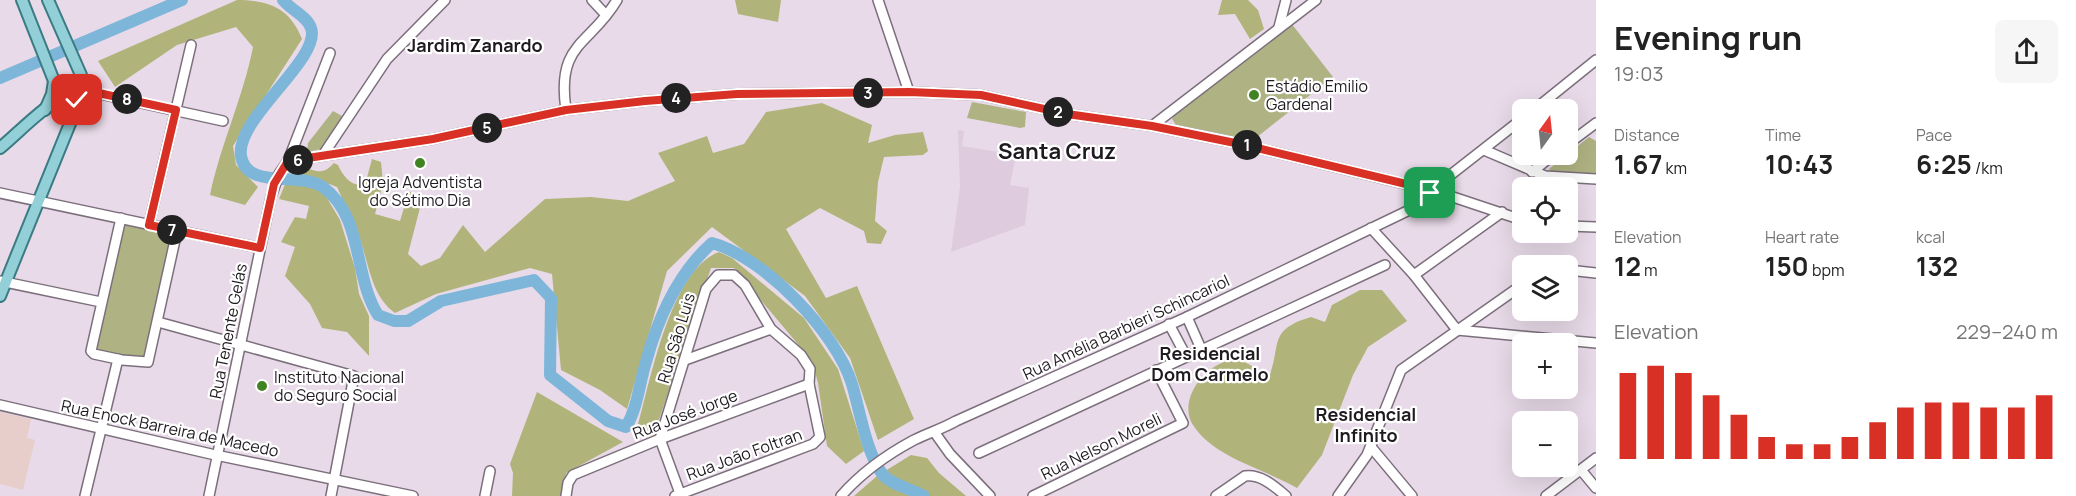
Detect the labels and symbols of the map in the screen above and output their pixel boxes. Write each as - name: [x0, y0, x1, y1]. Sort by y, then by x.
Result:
- district label: Jardim Zanardo: [407, 33, 543, 57]
- pin: [51, 74, 102, 125]
- place label: Estádio Emilio Gardenal: [1266, 75, 1368, 115]
- pin: 3: [853, 78, 883, 108]
- pin: 4: [661, 83, 691, 113]
- pin: 8: [112, 84, 142, 114]
- marker: Estádio Emilio Gardenal: [1247, 88, 1261, 102]
- pin: 2: [1043, 97, 1073, 127]
- north arrow: [1512, 99, 1578, 165]
- pin: 5: [472, 113, 502, 143]
- pin: 1: [1232, 130, 1262, 160]
- district label: Santa Cruz: [998, 136, 1116, 166]
- pin: 6: [283, 145, 313, 175]
- marker: Igreja Adventista do Sétimo Dia: [413, 156, 427, 170]
- pin: [1404, 167, 1455, 218]
- place label: Igreja Adventista do Sétimo Dia: [358, 171, 482, 211]
- pin: 7: [157, 215, 187, 245]
- street label: Rua Tenente Gelás: [204, 261, 252, 401]
- street label: Rua Amélia Barbieri Schincariol: [1019, 269, 1233, 385]
- street label: Rua São Luis: [652, 290, 700, 386]
- district label: Residencial Dom Carmelo: [1151, 341, 1269, 386]
- place label: Instituto Nacional do Seguro Social: [274, 366, 404, 406]
- marker: Instituto Nacional do Seguro Social: [255, 379, 269, 393]
- street label: Rua José Jorge: [629, 384, 741, 444]
- street label: Rua Enock Barreira de Macedo: [59, 394, 281, 462]
- district label: Residencial Infinito: [1316, 402, 1416, 447]
- street label: Rua Nelson Moreli: [1037, 407, 1165, 485]
- street label: Rua João Foltran: [683, 423, 805, 485]

